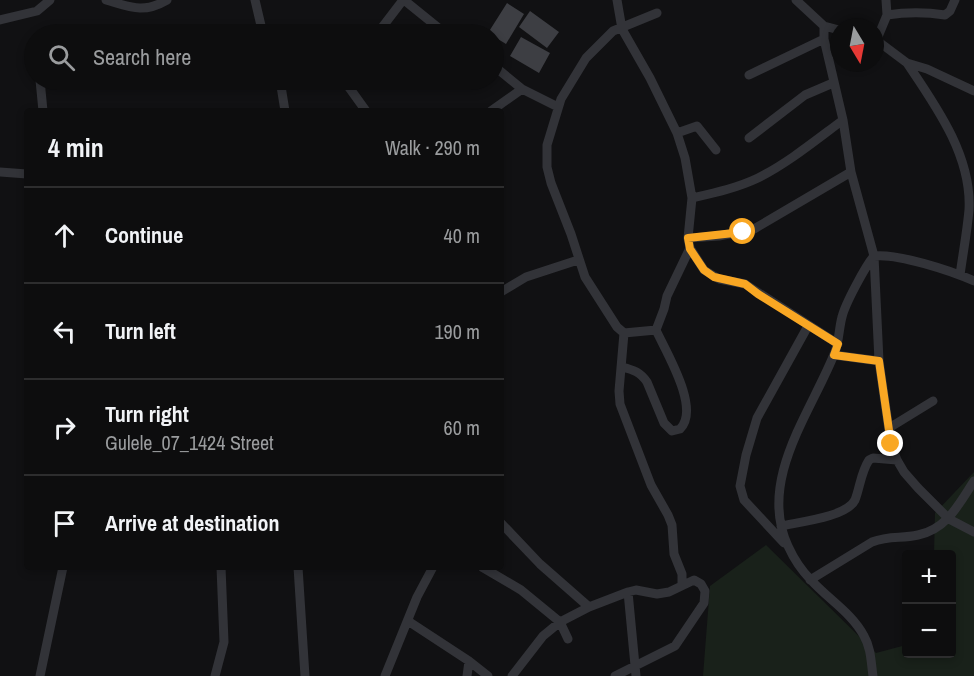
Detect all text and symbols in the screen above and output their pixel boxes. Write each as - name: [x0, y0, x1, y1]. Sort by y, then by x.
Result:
- north arrow: [830, 18, 884, 72]
- search box: [24, 24, 504, 90]
- icon: search: [45, 41, 78, 74]
- text: Search here: [93, 42, 191, 72]
- text: 4 min: [48, 130, 104, 165]
- text: Walk · 290 m: [385, 134, 480, 161]
- route start: [729, 218, 755, 244]
- icon: ahead: [48, 219, 81, 252]
- text: Continue: [105, 220, 183, 250]
- text: 40 m: [444, 222, 480, 249]
- icon: left: [48, 315, 81, 348]
- text: Turn left: [105, 316, 176, 346]
- text: 190 m: [434, 318, 480, 345]
- text: Turn right: [105, 399, 189, 429]
- icon: right: [48, 411, 81, 444]
- text: 60 m: [444, 414, 480, 441]
- text: Gulele_07_1424 Street: [105, 429, 274, 456]
- route end: [877, 430, 903, 456]
- icon: arrive: [48, 507, 81, 540]
- text: Arrive at destination: [105, 508, 279, 538]
- map controls: [902, 550, 956, 658]
- button: +: [902, 550, 956, 604]
- button: −: [902, 604, 956, 658]

